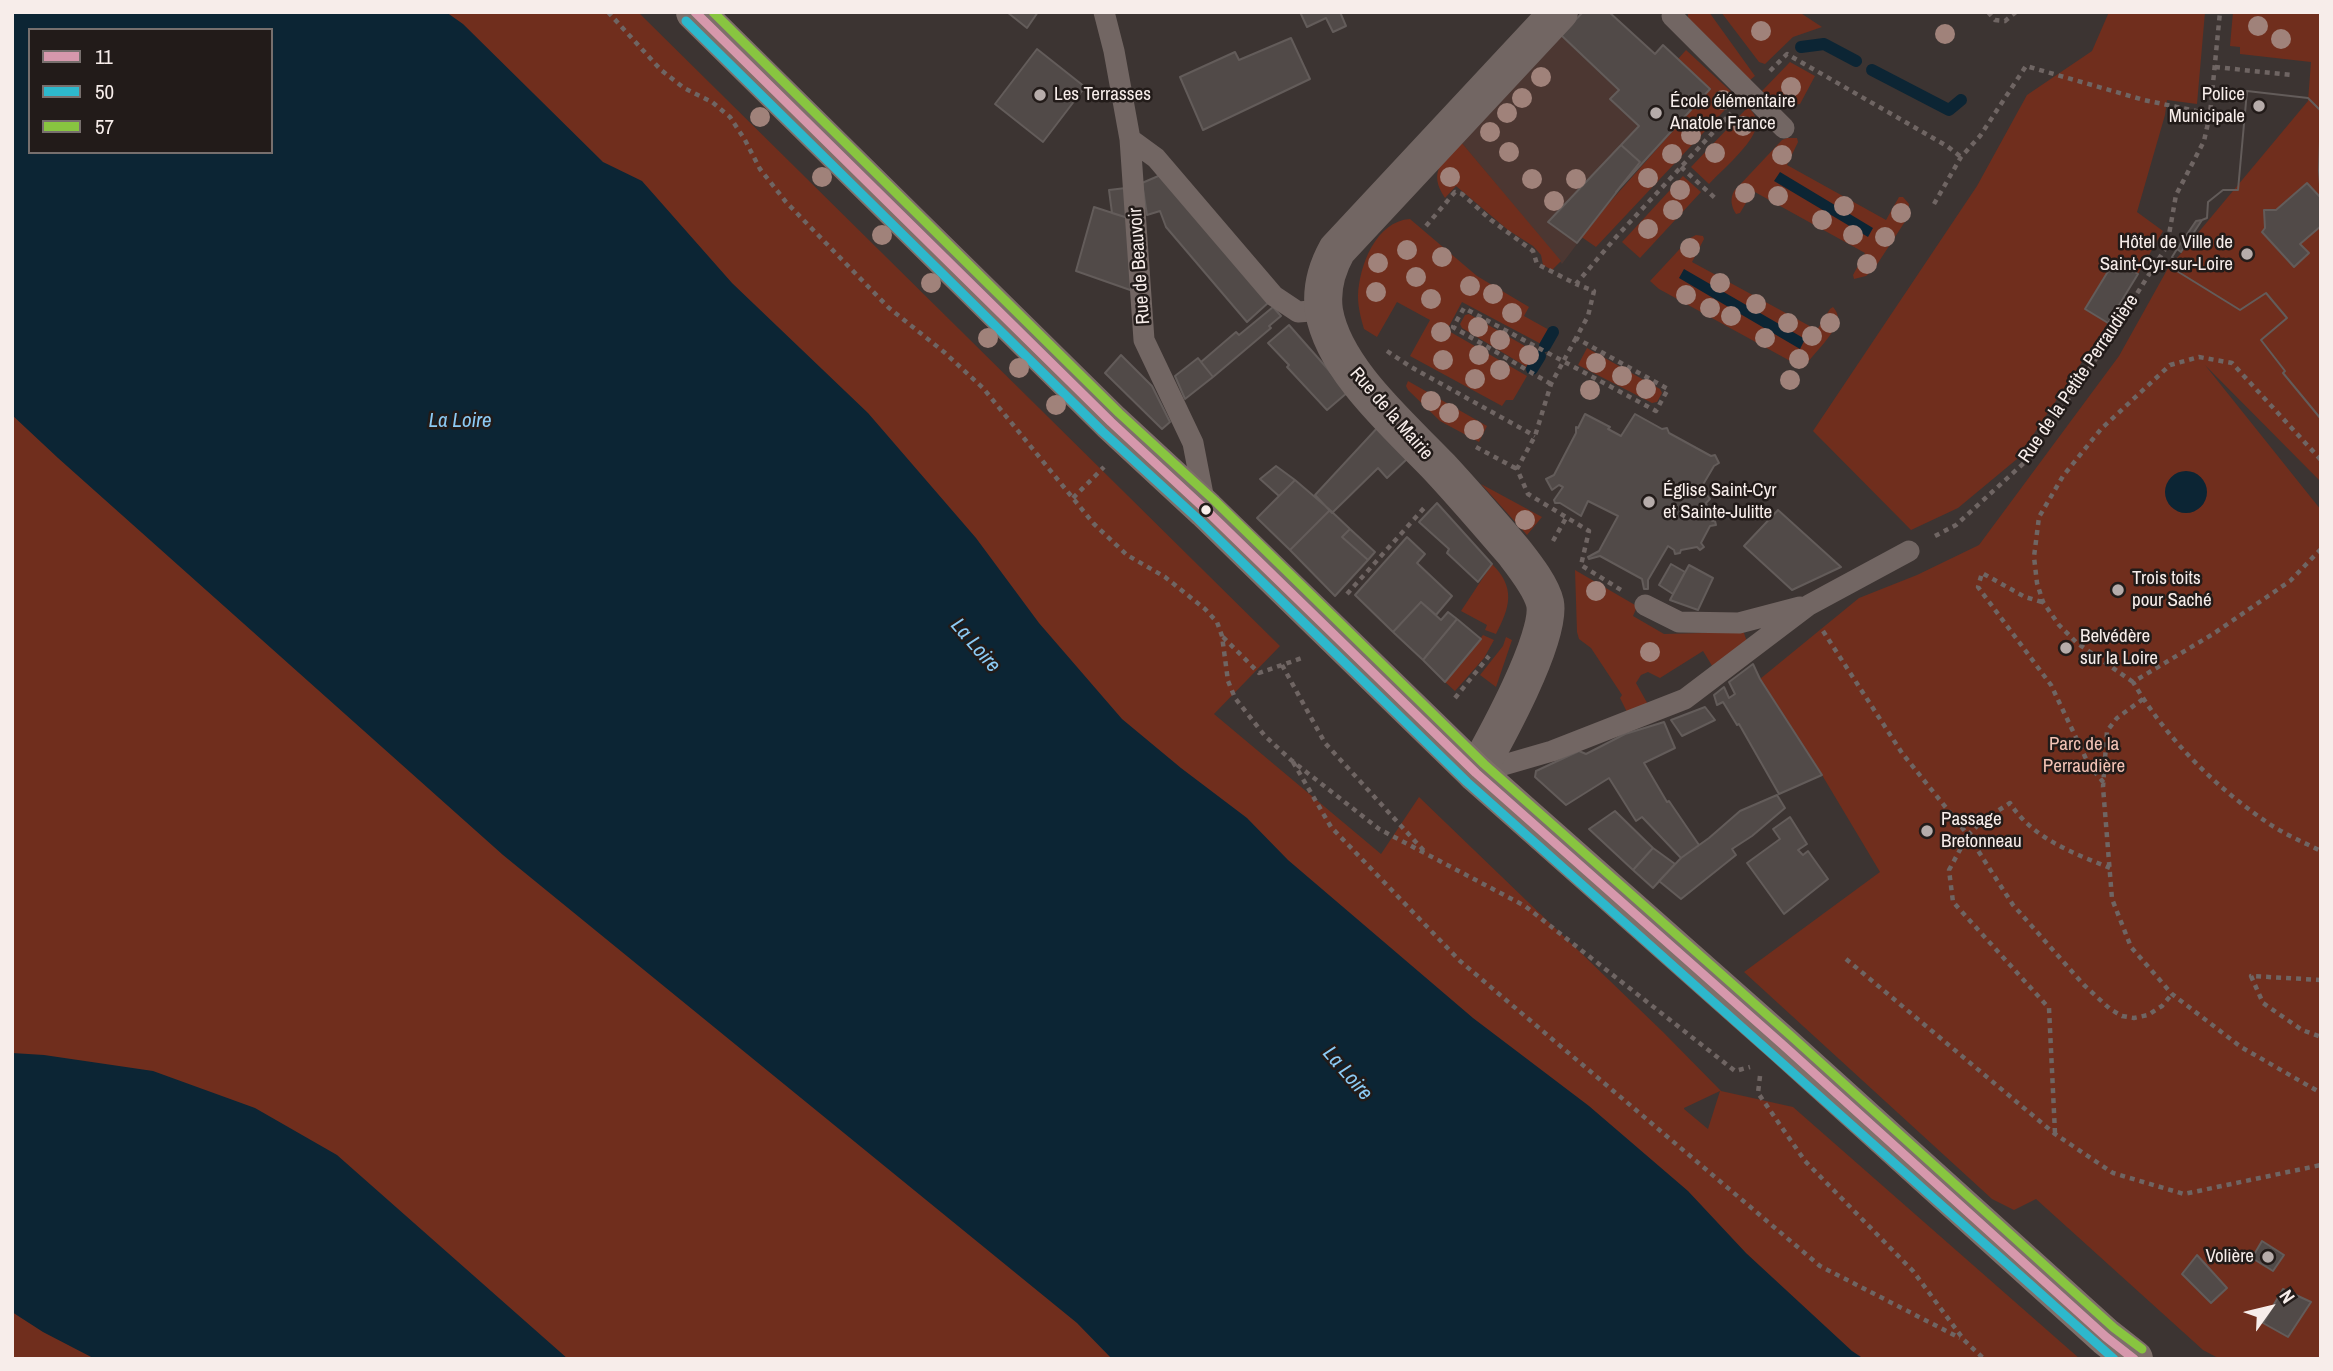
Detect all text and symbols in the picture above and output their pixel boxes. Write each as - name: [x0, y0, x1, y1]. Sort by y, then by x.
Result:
- legend: [28, 28, 273, 154]
- text: 11: [95, 42, 113, 71]
- text: 50: [95, 77, 114, 106]
- place label: Les Terrasses: [1054, 84, 1151, 106]
- place label: Police Municipale: [2169, 84, 2245, 128]
- marker: Les Terrasses: [1032, 87, 1048, 103]
- place label: École élémentaire Anatole France: [1670, 91, 1796, 135]
- marker: Police Municipale: [2251, 98, 2267, 114]
- marker: École élémentaire Anatole France: [1648, 105, 1664, 121]
- text: 57: [95, 112, 114, 141]
- street label: Rue de Beauvoir: [1125, 207, 1155, 325]
- place label: Hôtel de Ville de Saint-Cyr-sur-Loire: [2100, 232, 2233, 276]
- marker: Hôtel de Ville de Saint-Cyr-sur-Loire: [2239, 246, 2255, 262]
- street label: Rue de la Petite Perraudière: [2014, 290, 2144, 468]
- street label: Rue de la Mairie: [1345, 363, 1437, 465]
- water label: La Loire: [428, 408, 492, 434]
- place label: Église Saint-Cyr et Sainte-Julitte: [1663, 480, 1776, 524]
- marker: Église Saint-Cyr et Sainte-Julitte: [1641, 494, 1657, 510]
- unlabelled marker: [1199, 503, 1213, 517]
- place label: Trois toits pour Saché: [2132, 568, 2212, 612]
- marker: Trois toits pour Saché: [2110, 582, 2126, 598]
- water label: La Loire: [945, 614, 1005, 678]
- place label: Belvédère sur la Loire: [2080, 626, 2158, 670]
- marker: Belvédère sur la Loire: [2058, 640, 2074, 656]
- park label: Parc de la Perraudière: [2043, 734, 2125, 778]
- place label: Passage Bretonneau: [1941, 809, 2022, 853]
- marker: Passage Bretonneau: [1919, 823, 1935, 839]
- water label: La Loire: [1317, 1042, 1377, 1106]
- place label: Volière: [2205, 1246, 2254, 1268]
- marker: Volière: [2260, 1249, 2276, 1265]
- north arrow: [2235, 1273, 2305, 1343]
- text: N: [2273, 1284, 2301, 1308]

